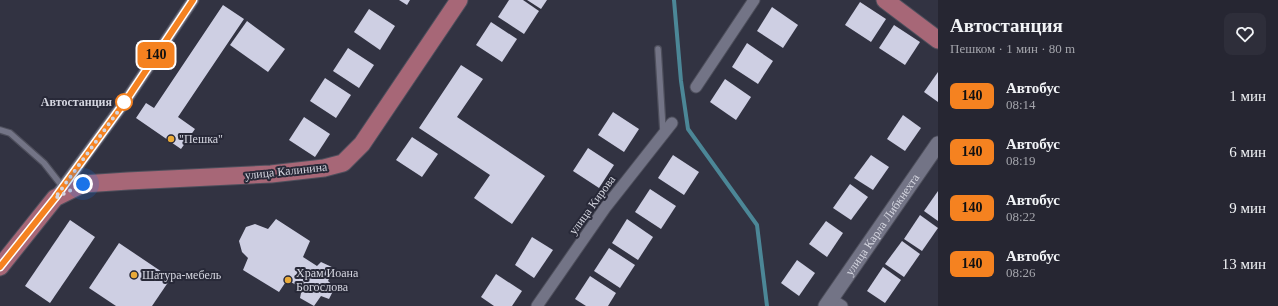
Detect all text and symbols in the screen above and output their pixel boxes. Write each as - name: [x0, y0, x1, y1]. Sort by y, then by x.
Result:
- button: heart: [1224, 13, 1266, 55]
- text: Автостанция: [950, 15, 1063, 36]
- text: Пешком · 1 мин · 80 m: [950, 41, 1075, 56]
- line badge: 140: [133, 42, 179, 68]
- text: 140: [146, 47, 167, 62]
- text: Автобус: [1006, 80, 1060, 96]
- text: 140: [962, 88, 983, 103]
- text: 1 мин: [1229, 88, 1266, 104]
- marker: Автостанция: [115, 93, 133, 111]
- place label: Автостанция: [41, 95, 113, 109]
- text: 08:14: [1006, 97, 1036, 112]
- place label: "Пешка": [179, 132, 223, 146]
- marker: "Пешка": [166, 134, 176, 144]
- text: Автобус: [1006, 136, 1060, 152]
- text: 140: [962, 144, 983, 159]
- text: 6 мин: [1229, 144, 1266, 160]
- text: 08:19: [1006, 153, 1036, 168]
- street label: улица Калинина: [244, 160, 329, 182]
- street label: улица Карла Либкнехта: [842, 170, 923, 278]
- street label: улица Кирова: [566, 172, 619, 237]
- your location: [73, 174, 93, 194]
- text: Автобус: [1006, 192, 1060, 208]
- text: 140: [962, 200, 983, 215]
- text: 9 мин: [1229, 200, 1266, 216]
- text: 08:22: [1006, 209, 1036, 224]
- text: Автобус: [1006, 248, 1060, 264]
- text: 140: [962, 256, 983, 271]
- text: 13 мин: [1222, 256, 1266, 272]
- text: 08:26: [1006, 265, 1036, 280]
- place label: Храм Иоана Богослова: [296, 266, 359, 294]
- place label: Шатура-мебель: [142, 268, 222, 282]
- marker: Шатура-мебель: [129, 270, 139, 280]
- marker: Храм Иоана Богослова: [283, 275, 293, 285]

